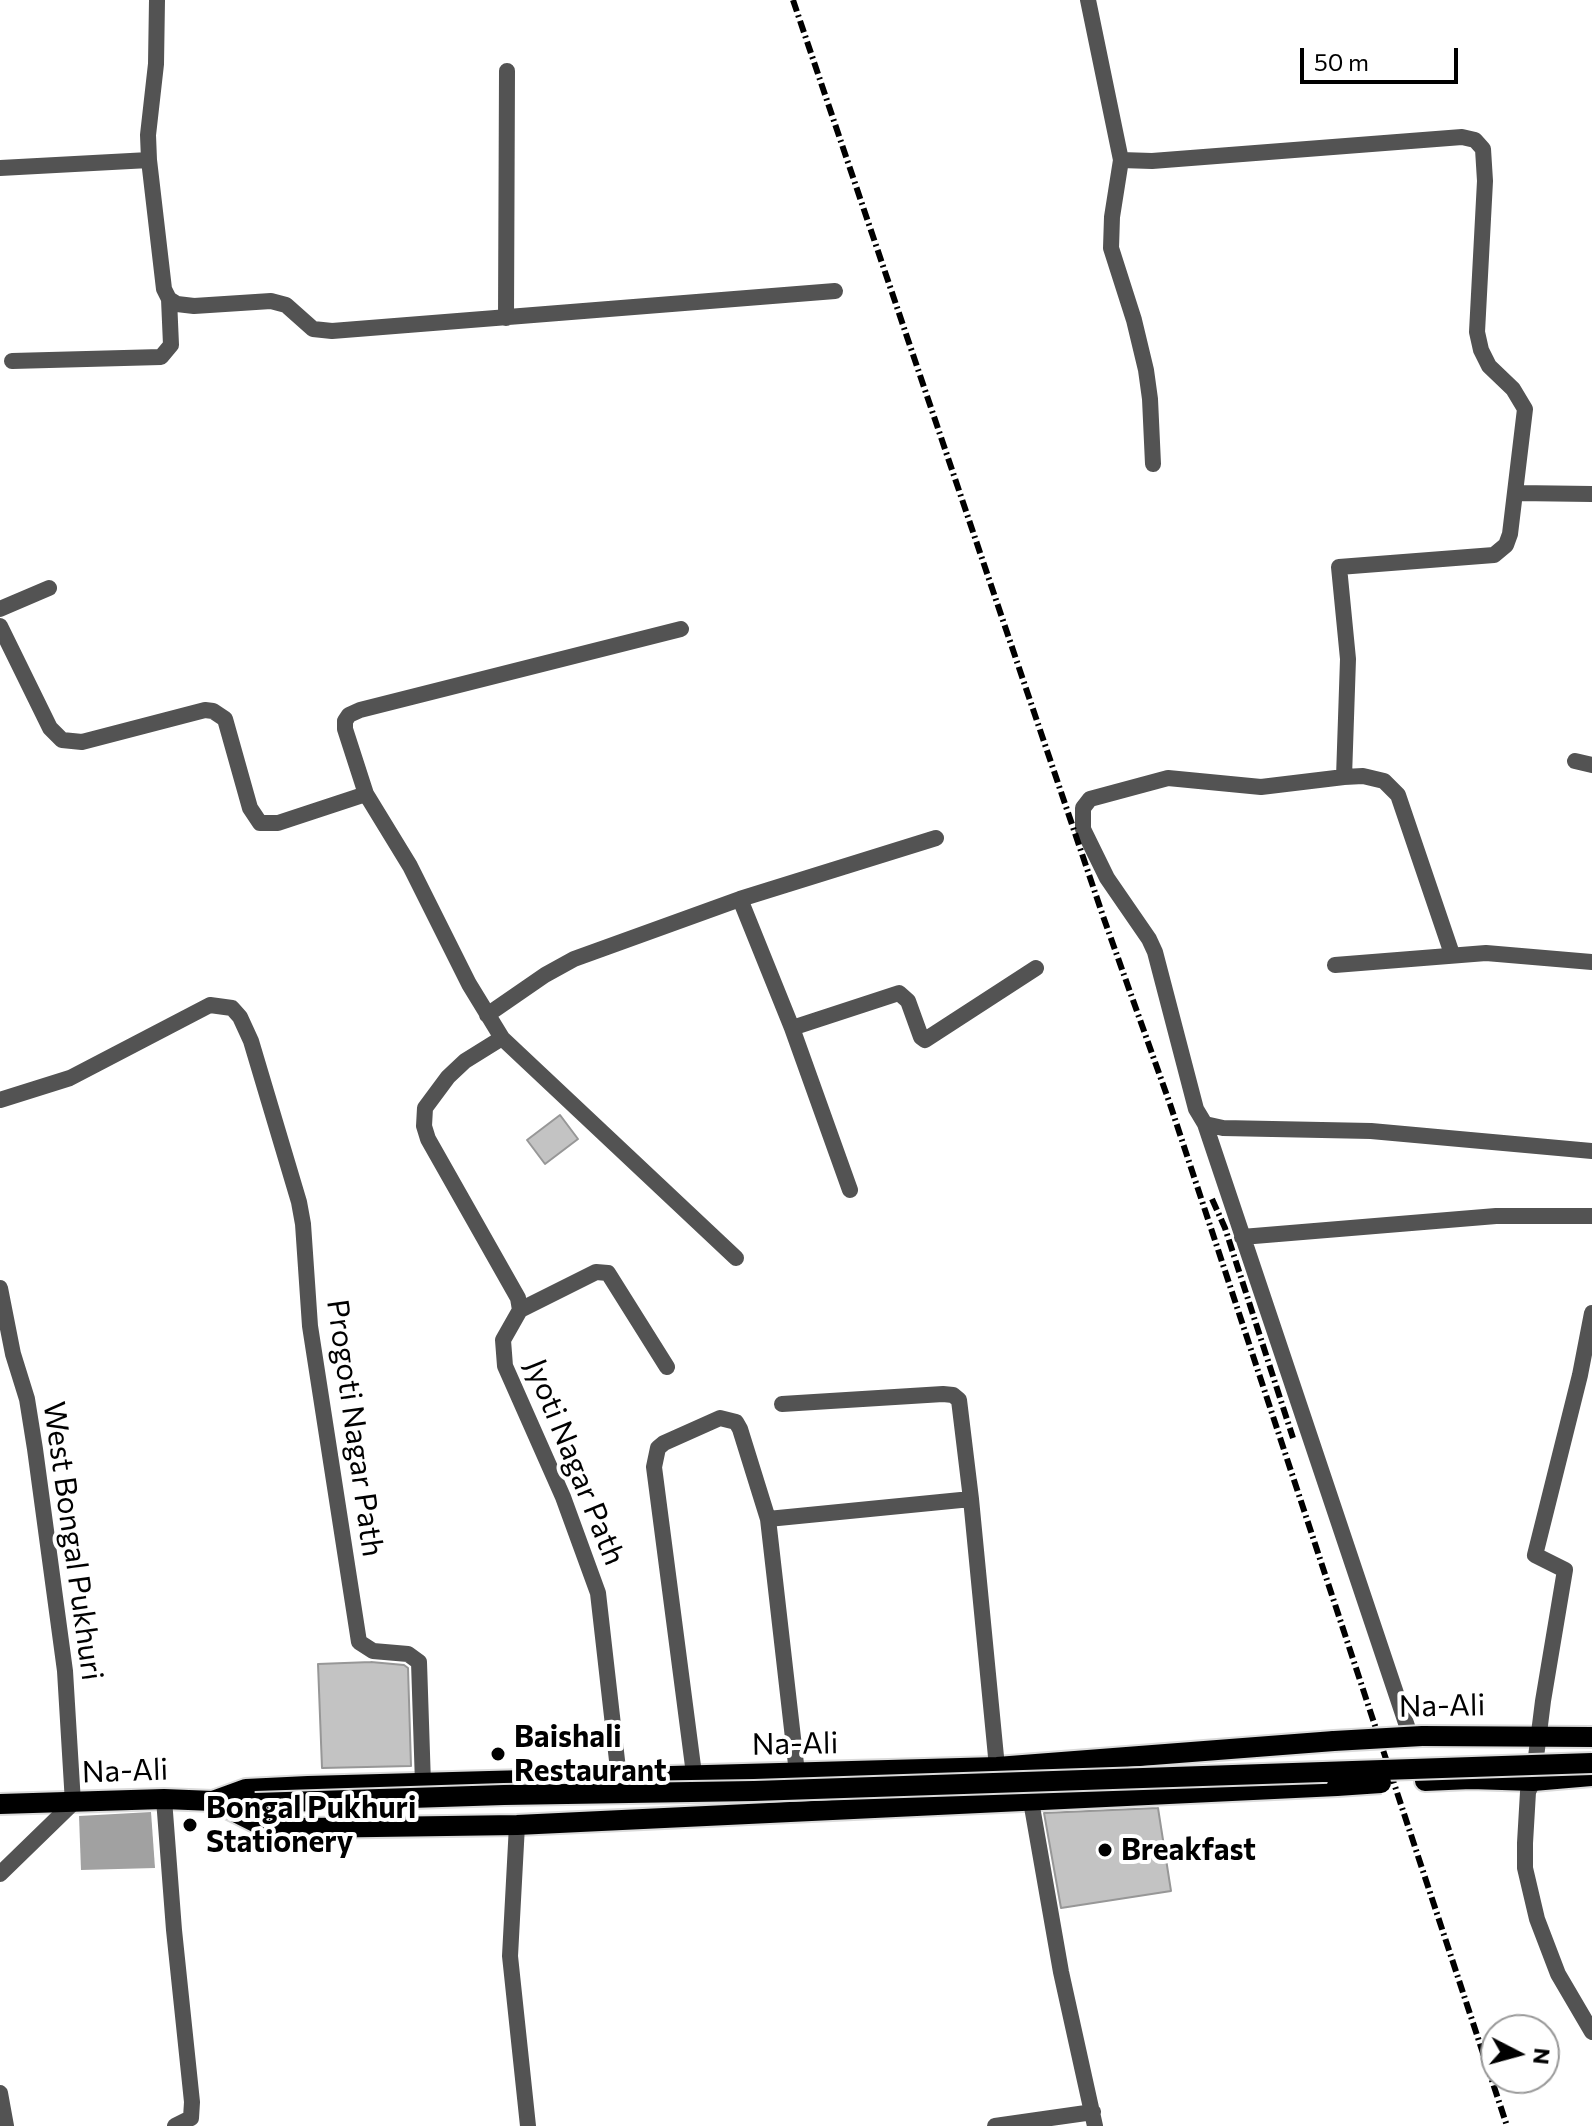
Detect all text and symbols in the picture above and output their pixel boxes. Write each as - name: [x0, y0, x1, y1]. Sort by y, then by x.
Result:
- scale bar: [1304, 32, 1462, 82]
- text: 50 m: [1314, 47, 1369, 76]
- street label: Progoti Nagar Path: [319, 1297, 391, 1559]
- street label: Jyoti Nagar Path: [517, 1354, 633, 1570]
- street label: West Bongal Pukhuri: [36, 1399, 110, 1683]
- street label: Na-Ali: [1398, 1687, 1486, 1725]
- place label: Baishali Restaurant: [514, 1719, 667, 1790]
- street label: Na-Ali: [751, 1725, 839, 1763]
- marker: Baishali Restaurant: [489, 1745, 507, 1763]
- street label: Na-Ali: [81, 1752, 169, 1790]
- place label: Bongal Pukhuri Stationery: [206, 1790, 416, 1860]
- marker: Bongal Pukhuri Stationery: [181, 1816, 199, 1834]
- place label: Breakfast: [1121, 1832, 1256, 1868]
- marker: Breakfast: [1096, 1841, 1114, 1859]
- north arrow: [1480, 2014, 1560, 2094]
- text: N: [1528, 2047, 1557, 2066]

